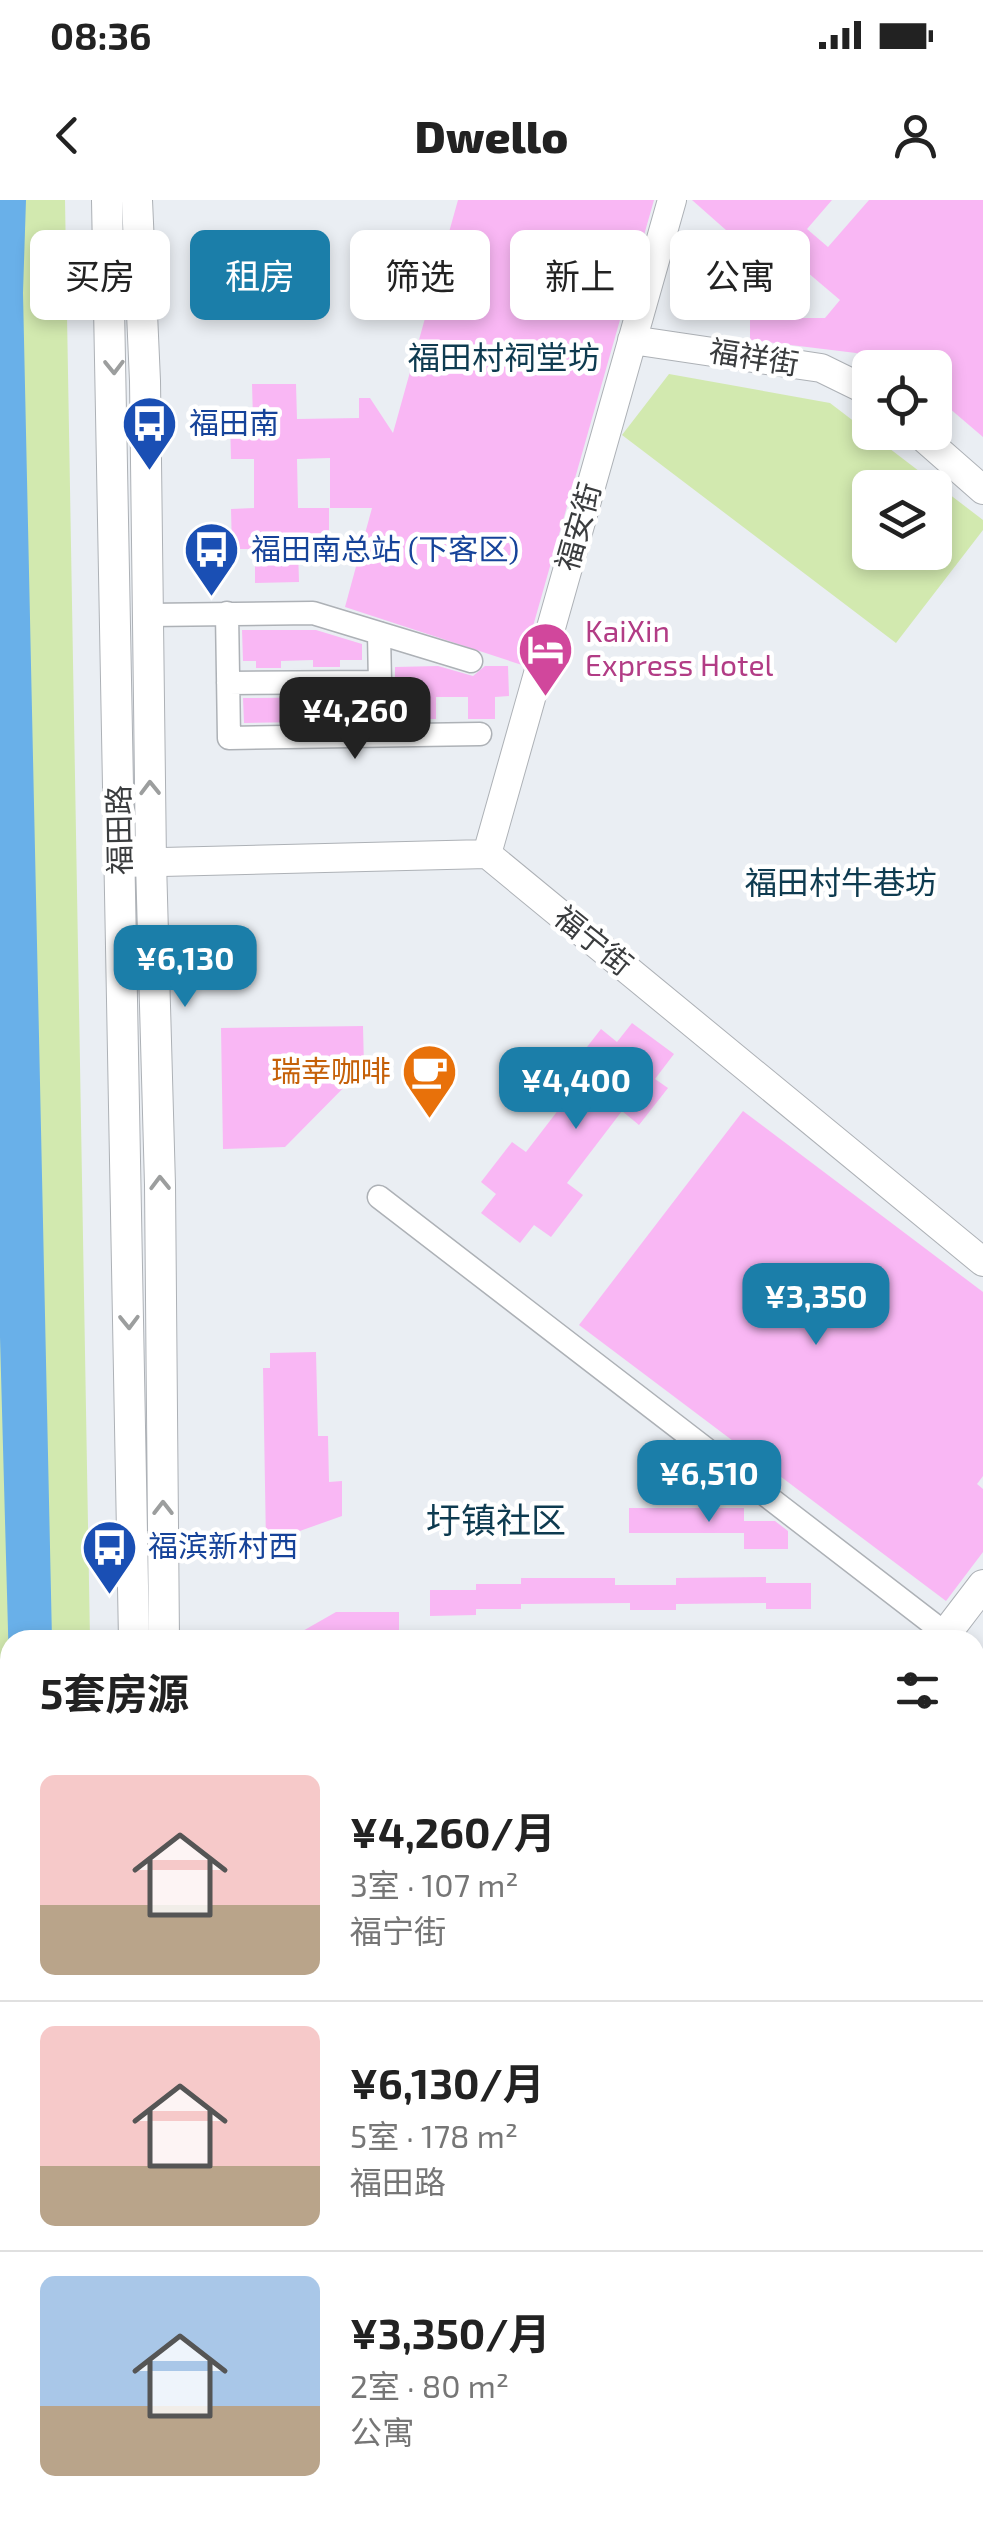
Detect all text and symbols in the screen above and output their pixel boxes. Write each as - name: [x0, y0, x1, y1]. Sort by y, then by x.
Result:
- text: 08:36: [50, 12, 151, 58]
- icon: back: [40, 108, 95, 163]
- text: Dwello: [415, 108, 568, 162]
- icon: person: [888, 108, 943, 163]
- chip: 买房: [30, 230, 170, 320]
- chip: 租房: [190, 230, 330, 320]
- chip: 筛选: [350, 230, 490, 320]
- chip: 新上: [510, 230, 650, 320]
- chip: 公寓: [670, 230, 810, 320]
- street label: 福祥街: [707, 331, 802, 381]
- district label: 福田村祠堂坊: [408, 337, 600, 375]
- map controls: [852, 350, 952, 570]
- button: locate: [852, 350, 952, 450]
- one-way arrow: [103, 360, 124, 376]
- bus stop icon: 福田南: [120, 394, 180, 473]
- place label: 福田南: [189, 404, 279, 440]
- button: layers: [852, 470, 952, 570]
- street label: 福安街: [547, 478, 607, 575]
- bus stop icon: 福田南总站 (下客区): [182, 520, 242, 599]
- place label: 福田南总站 (下客区): [251, 530, 519, 566]
- place label: KaiXin Express Hotel: [585, 612, 774, 682]
- hotel icon: KaiXin Express Hotel: [516, 619, 576, 698]
- pin: ¥4,260: [274, 677, 436, 762]
- text: ¥4,260: [301, 690, 409, 728]
- one-way arrow: [139, 779, 161, 794]
- street label: 福田路: [99, 785, 137, 875]
- district label: 福田村牛巷坊: [745, 862, 937, 900]
- street label: 福宁街: [548, 897, 641, 982]
- pin: ¥6,130: [104, 925, 266, 1010]
- text: ¥6,130: [136, 938, 234, 976]
- cafe icon: 瑞幸咖啡: [400, 1042, 460, 1121]
- pin: ¥4,400: [495, 1047, 657, 1132]
- place label: 瑞幸咖啡: [271, 1052, 391, 1088]
- text: ¥4,400: [521, 1060, 631, 1098]
- one-way arrow: [149, 1174, 171, 1190]
- pin: ¥3,350: [735, 1263, 897, 1348]
- text: ¥3,350: [764, 1276, 868, 1314]
- one-way arrow: [118, 1316, 140, 1331]
- pin: ¥6,510: [628, 1440, 790, 1525]
- text: ¥6,510: [659, 1453, 759, 1491]
- district label: 圩镇社区: [426, 1498, 566, 1540]
- one-way arrow: [152, 1499, 174, 1514]
- bus stop icon: 福滨新村西: [79, 1517, 139, 1596]
- place label: 福滨新村西: [148, 1527, 298, 1563]
- icon: filters: [890, 1663, 945, 1718]
- text: 5套房源: [40, 1667, 189, 1717]
- text: ¥4,260/月: [350, 1806, 556, 1856]
- icon: home: [120, 1815, 240, 1935]
- text: 3室 · 107 m²: [350, 1865, 518, 1903]
- text: 福宁街: [350, 1911, 446, 1949]
- text: ¥6,130/月: [350, 2057, 545, 2107]
- icon: home: [120, 2066, 240, 2186]
- text: 5室 · 178 m²: [350, 2116, 518, 2154]
- text: 福田路: [350, 2162, 446, 2200]
- text: ¥3,350/月: [350, 2307, 551, 2357]
- icon: home: [120, 2316, 240, 2436]
- text: 2室 · 80 m²: [350, 2366, 509, 2404]
- text: 公寓: [350, 2412, 414, 2450]

